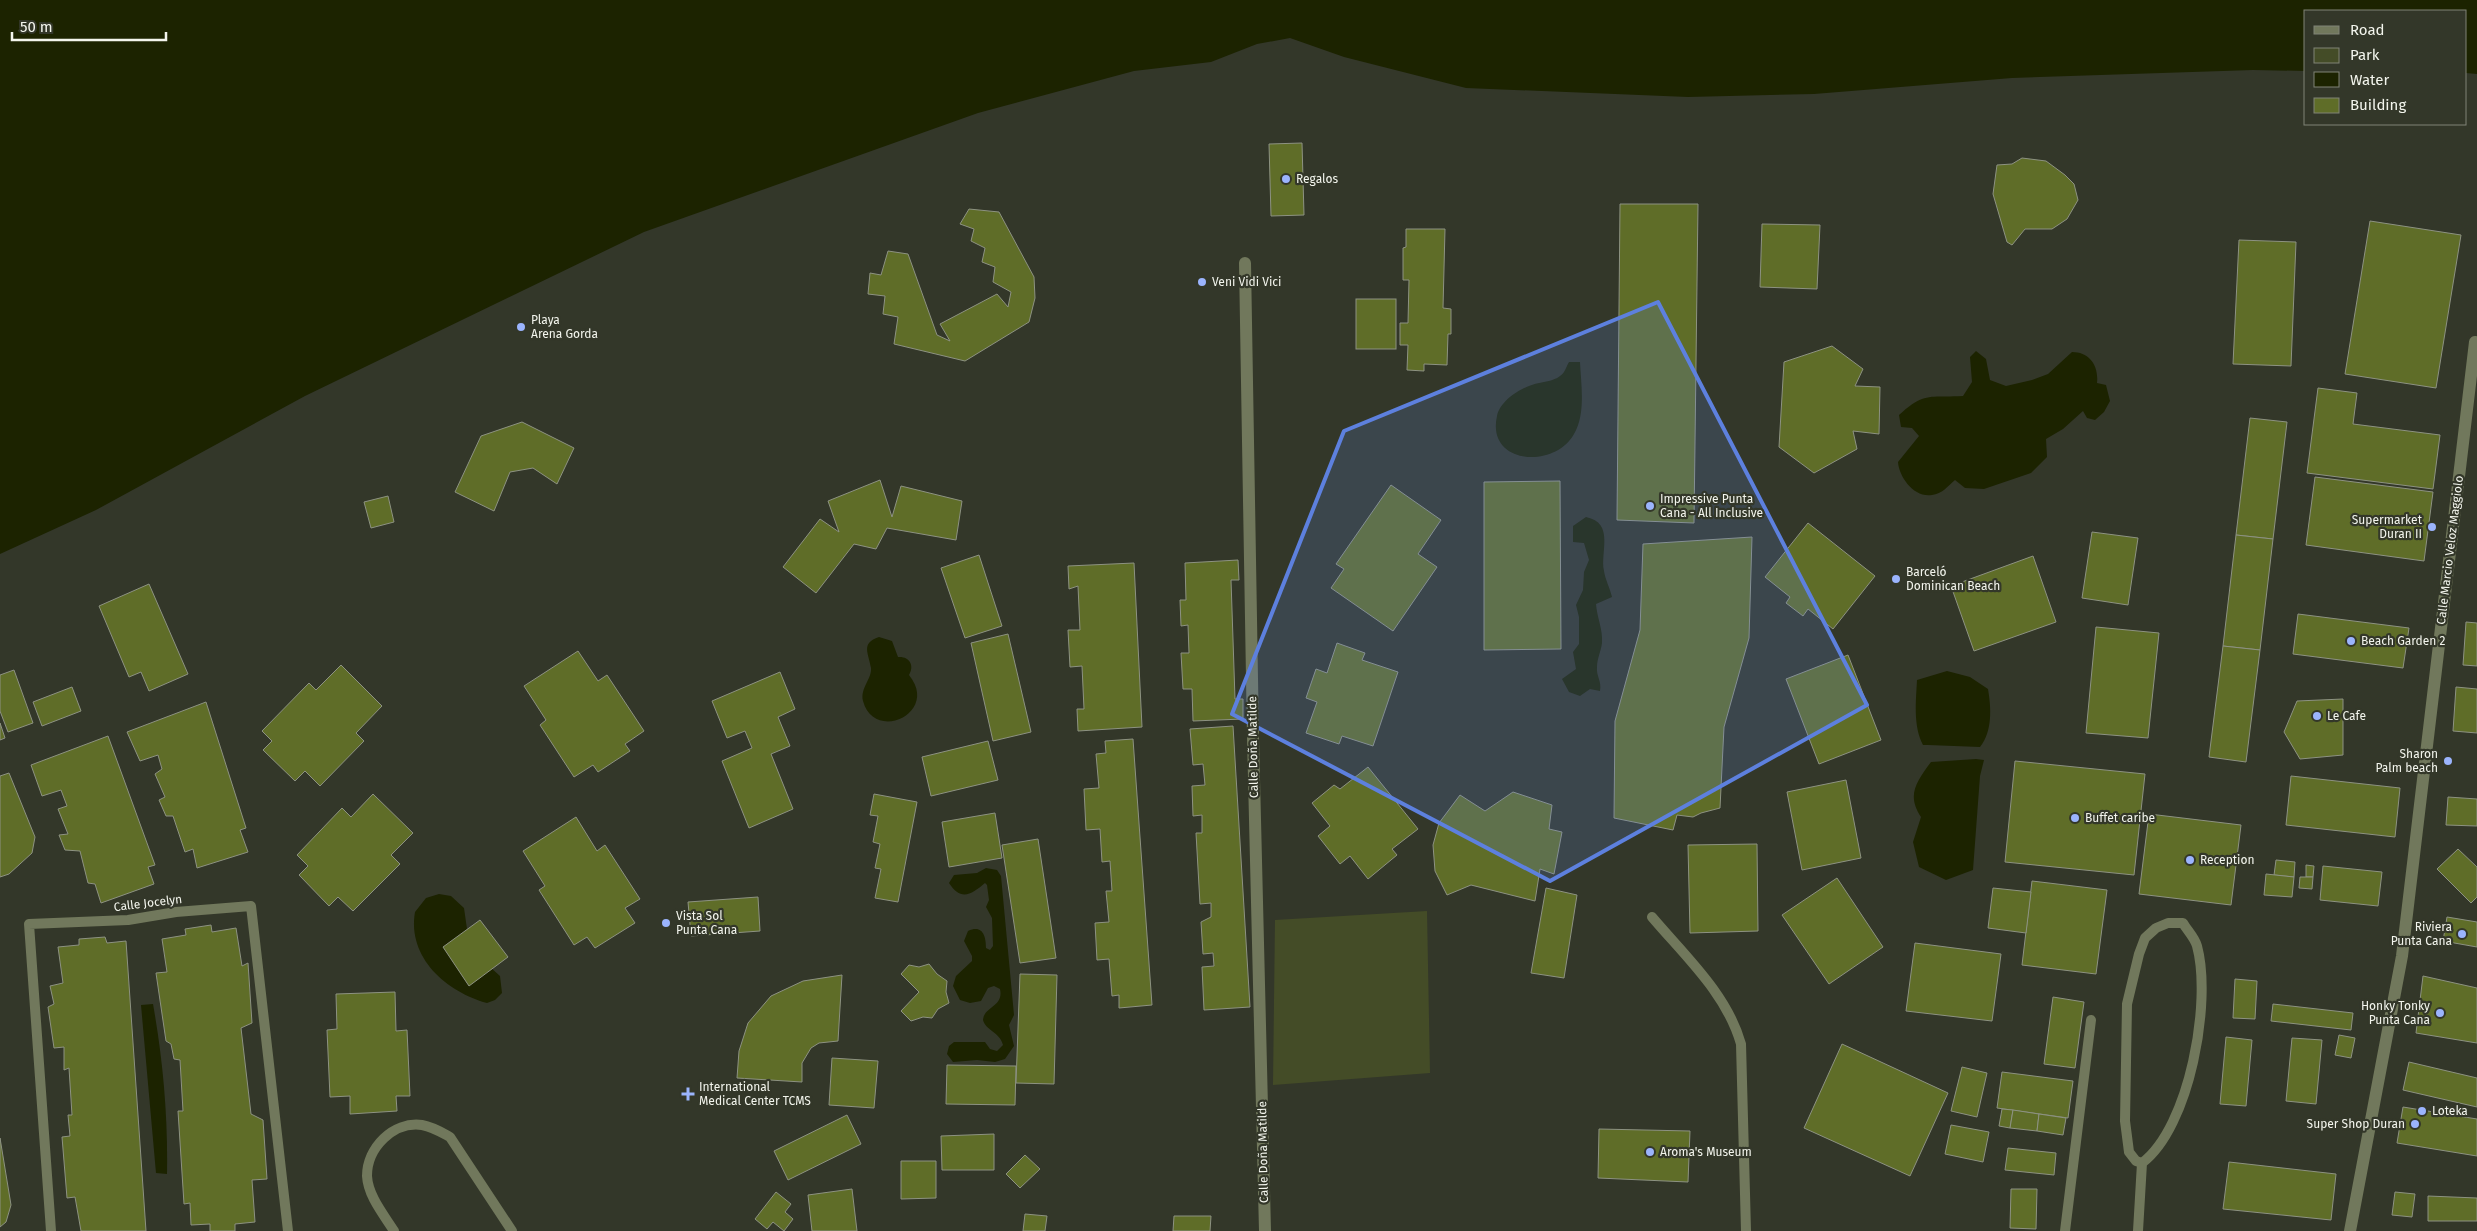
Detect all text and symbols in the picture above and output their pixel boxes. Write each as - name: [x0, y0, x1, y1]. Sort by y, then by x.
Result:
- scale bar: [12, 10, 166, 42]
- legend: [2304, 10, 2467, 125]
- text: 50 m: [20, 18, 53, 36]
- text: Road: [2350, 21, 2385, 39]
- text: Park: [2350, 46, 2380, 64]
- text: Water: [2350, 71, 2389, 89]
- text: Building: [2350, 96, 2406, 114]
- place label: Regalos: [1296, 172, 1339, 186]
- marker: Regalos: [1280, 173, 1292, 185]
- place label: Veni Vidi Vici: [1212, 275, 1281, 289]
- marker: Veni Vidi Vici: [1196, 276, 1208, 288]
- place label: Playa Arena Gorda: [531, 313, 598, 341]
- marker: Playa Arena Gorda: [515, 321, 527, 333]
- street label: Calle Marcio Veloz Maggiolo: [2434, 475, 2466, 625]
- place label: Impressive Punta Cana - All Inclusive: [1660, 492, 1763, 520]
- marker: Impressive Punta Cana - All Inclusive: [1644, 500, 1656, 512]
- place label: Supermarket Duran II: [2352, 513, 2423, 541]
- marker: Supermarket Duran II: [2426, 521, 2438, 533]
- place label: Barceló Dominican Beach: [1906, 565, 2000, 593]
- marker: Barceló Dominican Beach: [1890, 573, 1902, 585]
- place label: Beach Garden 2: [2361, 634, 2445, 648]
- marker: Beach Garden 2: [2345, 635, 2357, 647]
- street label: Calle Doña Matilde: [1245, 696, 1261, 798]
- place label: Le Cafe: [2327, 709, 2366, 723]
- marker: Le Cafe: [2311, 710, 2323, 722]
- place label: Sharon Palm beach: [2375, 747, 2438, 775]
- marker: Sharon Palm beach: [2442, 755, 2454, 767]
- place label: Buffet caribe: [2085, 811, 2155, 825]
- marker: Buffet caribe: [2069, 812, 2081, 824]
- place label: Reception: [2200, 853, 2255, 867]
- marker: Reception: [2184, 854, 2196, 866]
- street label: Calle Jocelyn: [113, 892, 183, 914]
- place label: Vista Sol Punta Cana: [676, 909, 737, 937]
- marker: Vista Sol Punta Cana: [660, 917, 672, 929]
- place label: Riviera Punta Cana: [2391, 920, 2452, 948]
- marker: Riviera Punta Cana: [2456, 928, 2468, 940]
- place label: Honky Tonky Punta Cana: [2361, 999, 2430, 1027]
- marker: Honky Tonky Punta Cana: [2434, 1007, 2446, 1019]
- place label: International Medical Center TCMS: [699, 1080, 811, 1108]
- marker: International Medical Center TCMS: [681, 1087, 695, 1101]
- street label: Calle Doña Matilde: [1255, 1101, 1271, 1203]
- place label: Loteka: [2432, 1104, 2468, 1118]
- marker: Loteka: [2416, 1105, 2428, 1117]
- place label: Super Shop Duran: [2307, 1117, 2405, 1131]
- marker: Super Shop Duran: [2409, 1118, 2421, 1130]
- place label: Aroma's Museum: [1660, 1145, 1752, 1159]
- marker: Aroma's Museum: [1644, 1146, 1656, 1158]

